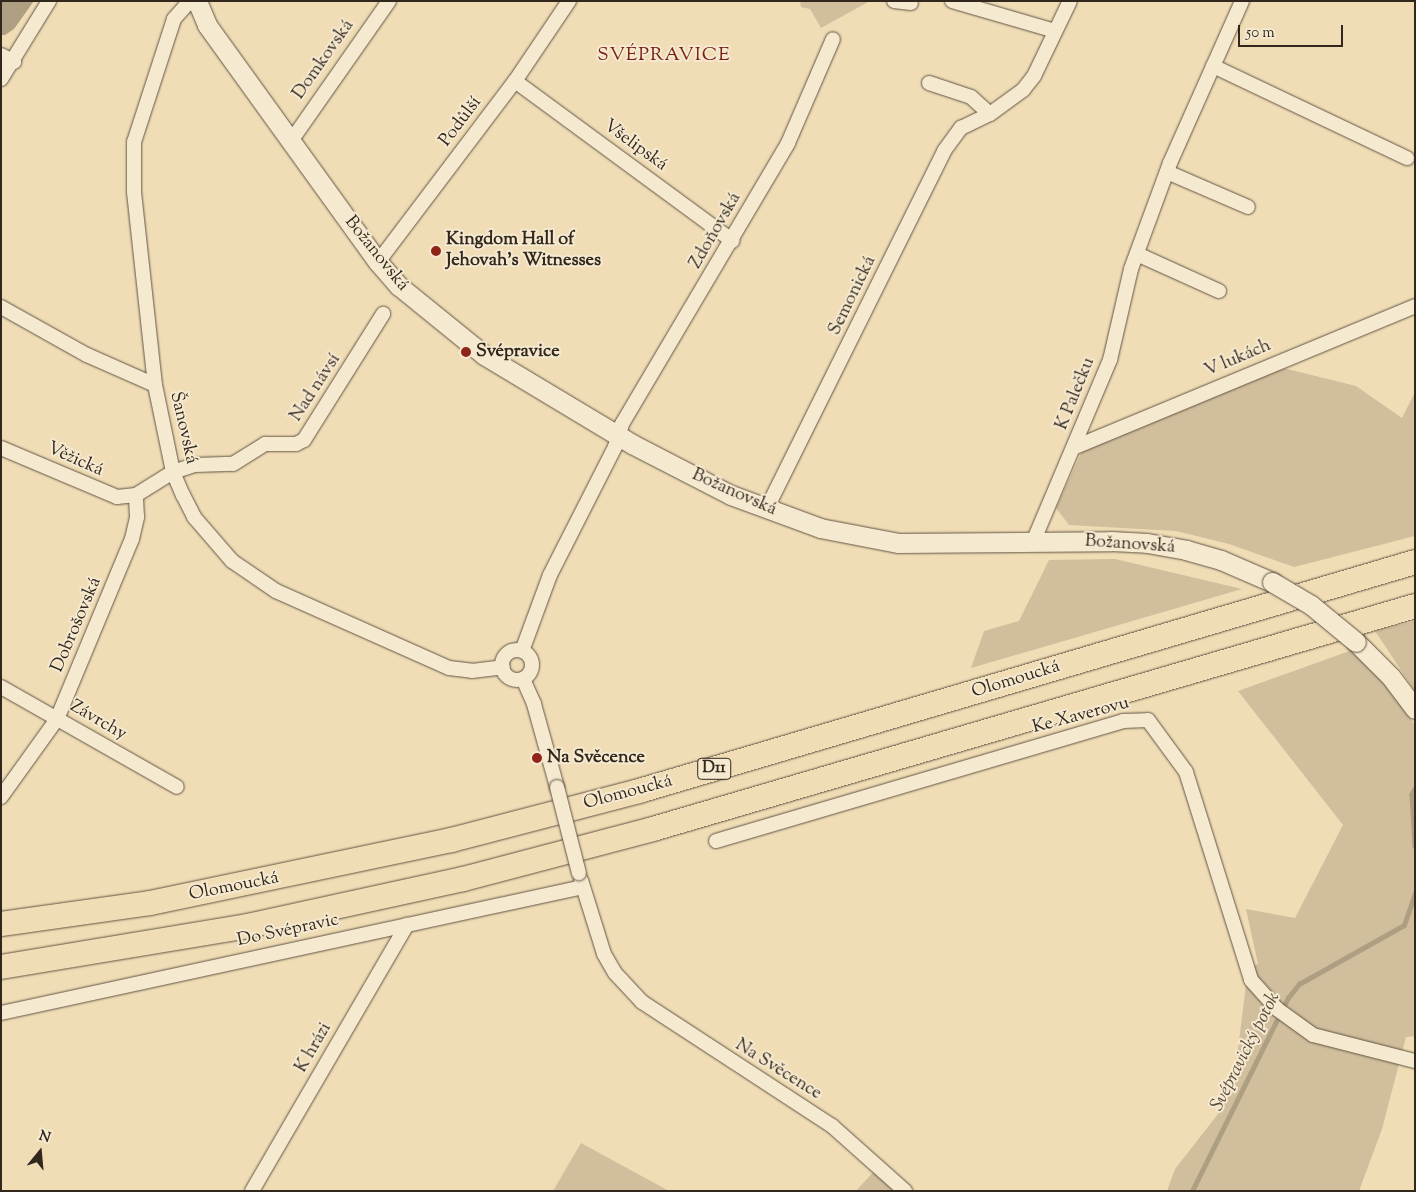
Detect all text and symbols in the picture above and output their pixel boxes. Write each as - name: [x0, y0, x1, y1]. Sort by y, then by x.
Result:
- scale bar: [1241, 15, 1346, 47]
- street label: Domkovská: [289, 16, 359, 104]
- text: 50 m: [1246, 23, 1275, 44]
- district label: SVÉPRAVICE: [596, 45, 732, 67]
- street label: Podůlší: [435, 93, 487, 151]
- street label: Všelipská: [599, 115, 671, 177]
- street label: Zdoňovská: [686, 189, 746, 273]
- street label: Božanovská: [339, 212, 413, 296]
- place label: Kingdom Hall of Jehovah's Witnesses: [446, 230, 601, 272]
- marker: Kingdom Hall of Jehovah's Witnesses: [430, 245, 442, 257]
- street label: Semonická: [825, 253, 881, 339]
- street label: V lukách: [1202, 335, 1274, 383]
- place label: Svépravice: [476, 341, 560, 363]
- marker: Svépravice: [460, 346, 472, 358]
- street label: Nad návsí: [286, 350, 346, 426]
- street label: K Palečku: [1052, 355, 1100, 433]
- street label: Šanovská: [164, 390, 202, 466]
- street label: Věžická: [44, 438, 106, 482]
- street label: Božanovská: [688, 465, 780, 521]
- street label: Božanovská: [1084, 531, 1176, 559]
- street label: Dobrošovská: [47, 574, 107, 676]
- street label: Olomoucká: [969, 656, 1063, 704]
- street label: Ke Xaverovu: [1030, 693, 1132, 739]
- street label: Závrchy: [66, 696, 130, 746]
- place label: Na Svěcence: [547, 747, 645, 769]
- marker: Na Svěcence: [531, 752, 543, 764]
- road number: D11: [696, 756, 732, 782]
- street label: Olomoucká: [581, 771, 675, 815]
- street label: Olomoucká: [187, 868, 281, 906]
- street label: Do Svépravic: [235, 910, 341, 952]
- water label: Svépravický potok: [1206, 989, 1286, 1115]
- street label: K hrázi: [291, 1019, 337, 1077]
- street label: Na Svěcence: [731, 1035, 825, 1105]
- text: N: [36, 1126, 53, 1149]
- north arrow: [15, 1127, 65, 1177]

